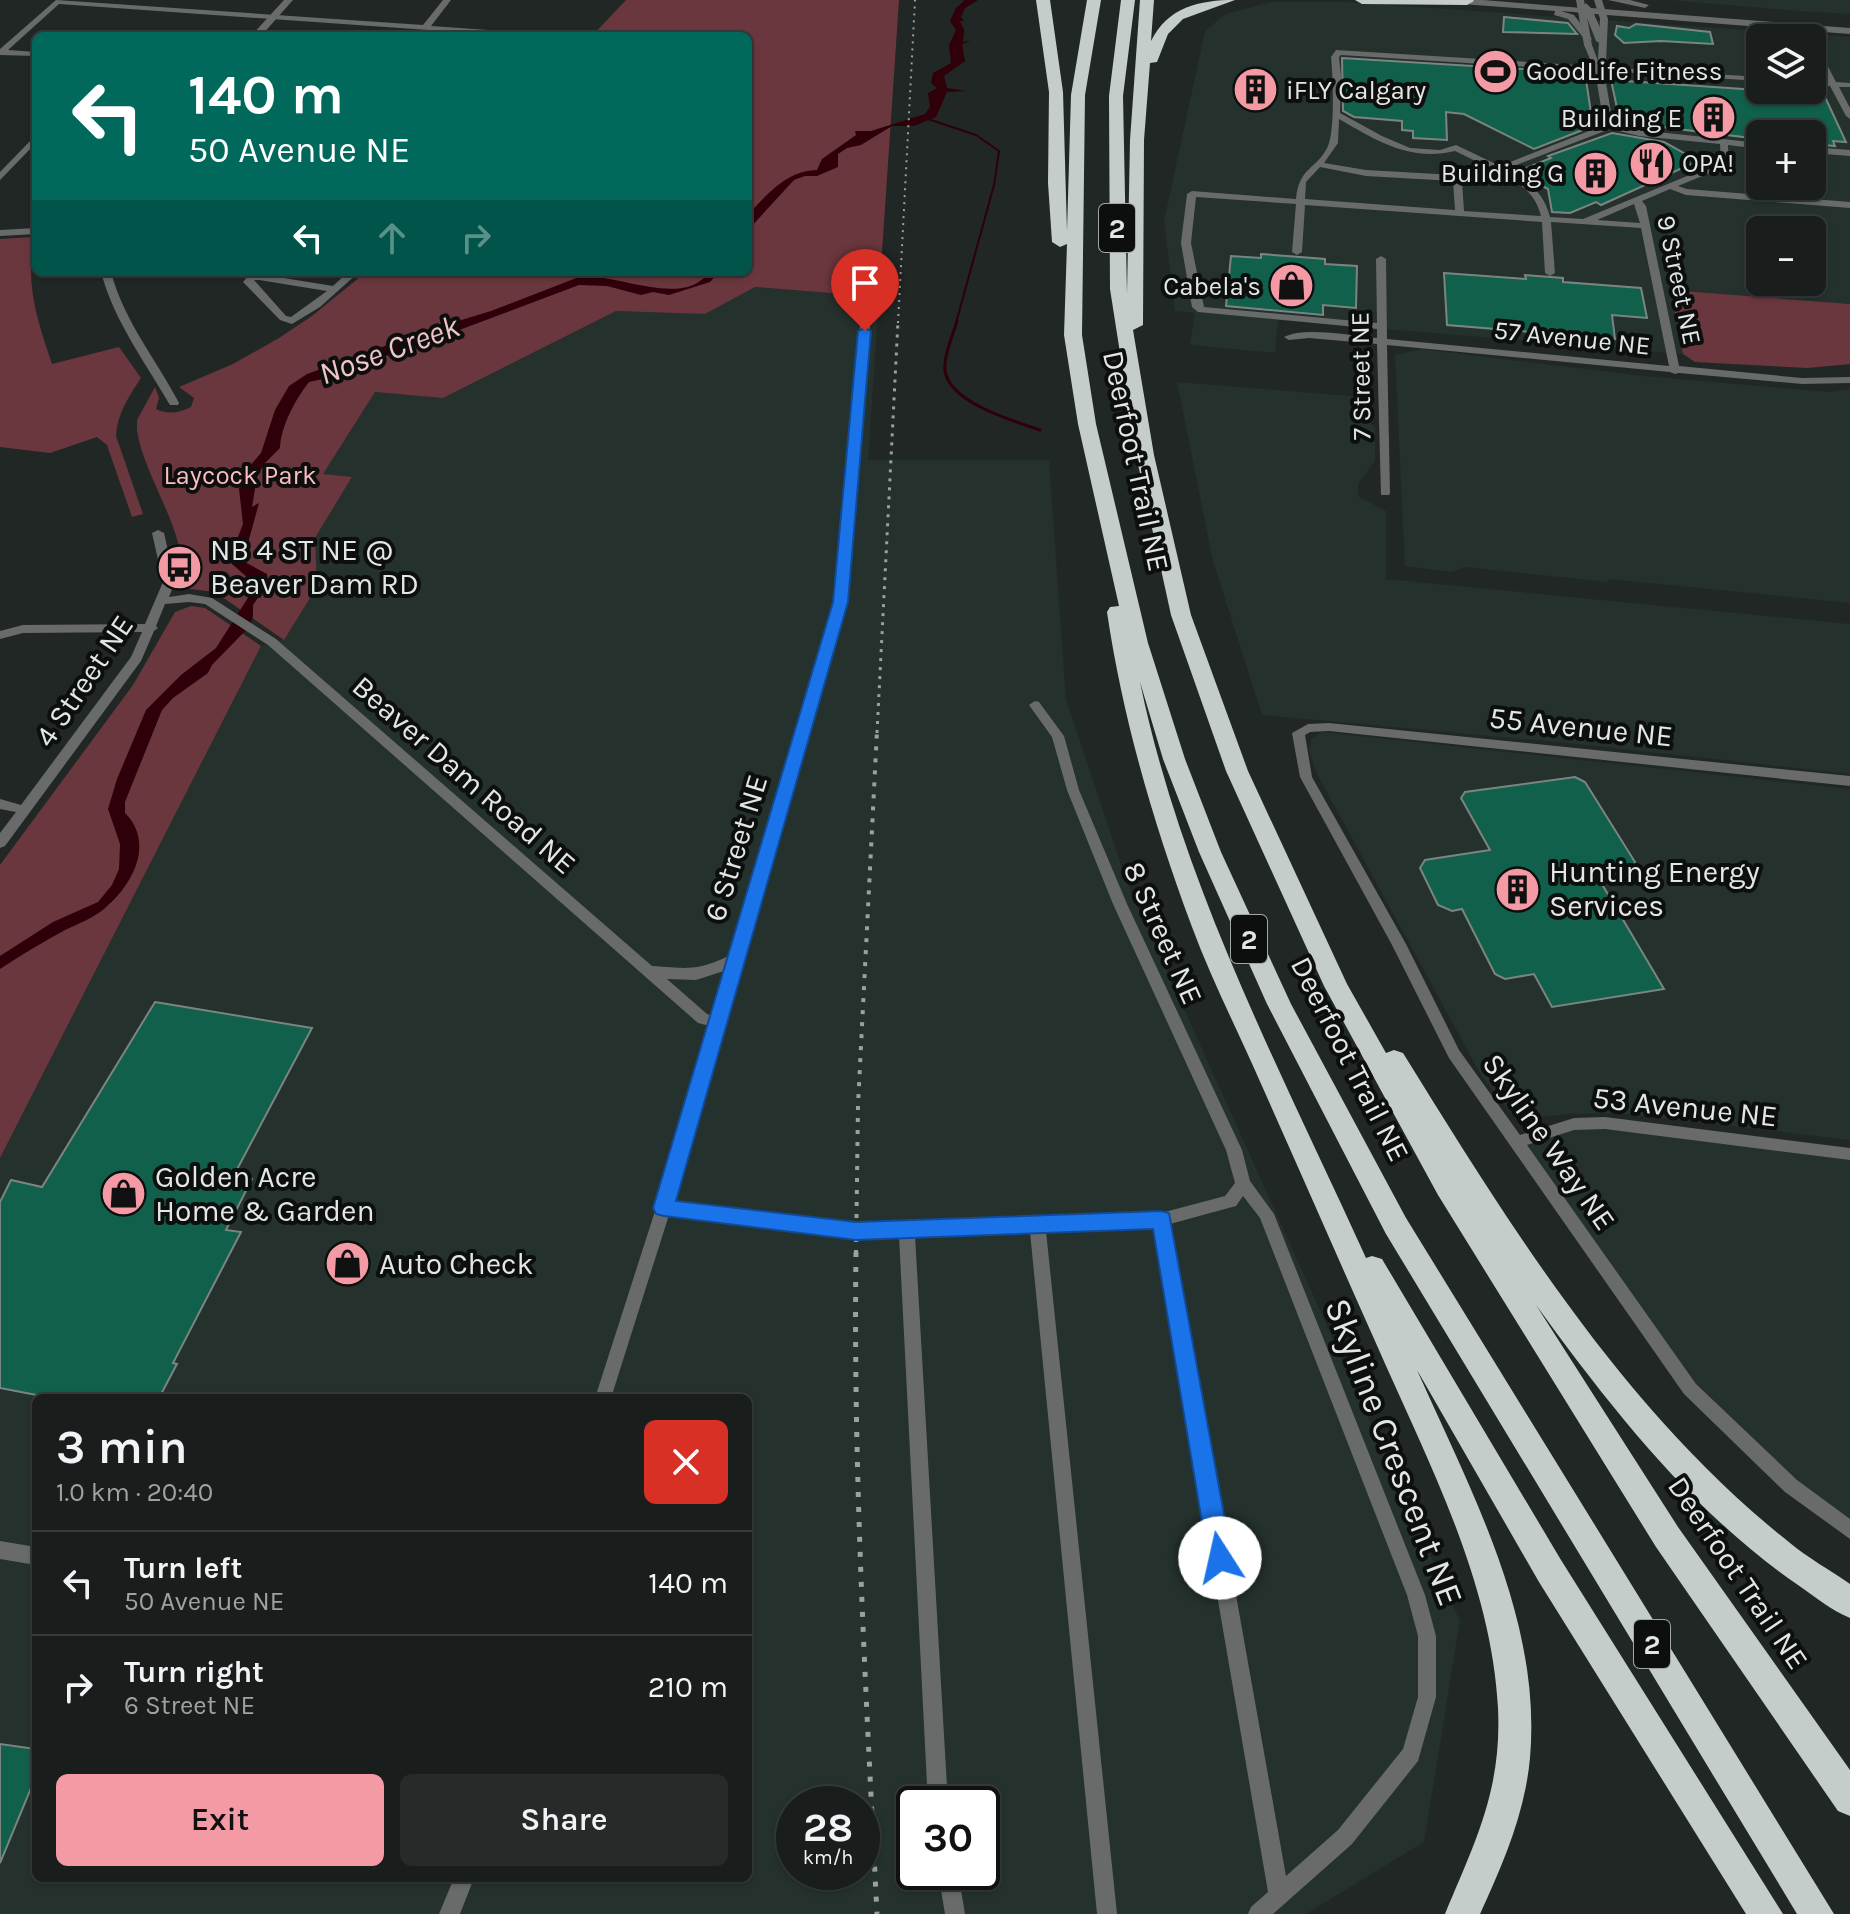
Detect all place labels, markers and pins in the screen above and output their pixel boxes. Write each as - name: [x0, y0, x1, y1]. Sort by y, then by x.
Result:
- sports icon: GoodLife Fitness: [1471, 47, 1519, 95]
- place label: GoodLife Fitness: [1526, 56, 1722, 87]
- building icon: iFLY Calgary: [1231, 66, 1279, 114]
- place label: iFLY Calgary: [1286, 75, 1426, 106]
- building icon: Building E: [1689, 94, 1737, 142]
- place label: Building E: [1561, 103, 1682, 134]
- restaurant icon: OPA!: [1627, 139, 1675, 187]
- place label: OPA!: [1682, 148, 1734, 179]
- building icon: Building G: [1571, 149, 1619, 197]
- place label: Building G: [1441, 158, 1564, 189]
- pin: [831, 249, 899, 331]
- shop icon: Cabela's: [1268, 262, 1316, 310]
- place label: Cabela's: [1163, 271, 1261, 302]
- place label: NB 4 ST NE @ Beaver Dam RD: [210, 532, 419, 602]
- bus stop icon: NB 4 ST NE @ Beaver Dam RD: [155, 543, 203, 591]
- place label: Hunting Energy Services: [1549, 854, 1760, 924]
- building icon: Hunting Energy Services: [1494, 865, 1542, 913]
- place label: Golden Acre Home & Garden: [155, 1159, 375, 1229]
- shop icon: Golden Acre Home & Garden: [100, 1170, 148, 1218]
- shop icon: Auto Check: [324, 1240, 372, 1288]
- place label: Auto Check: [379, 1246, 534, 1282]

